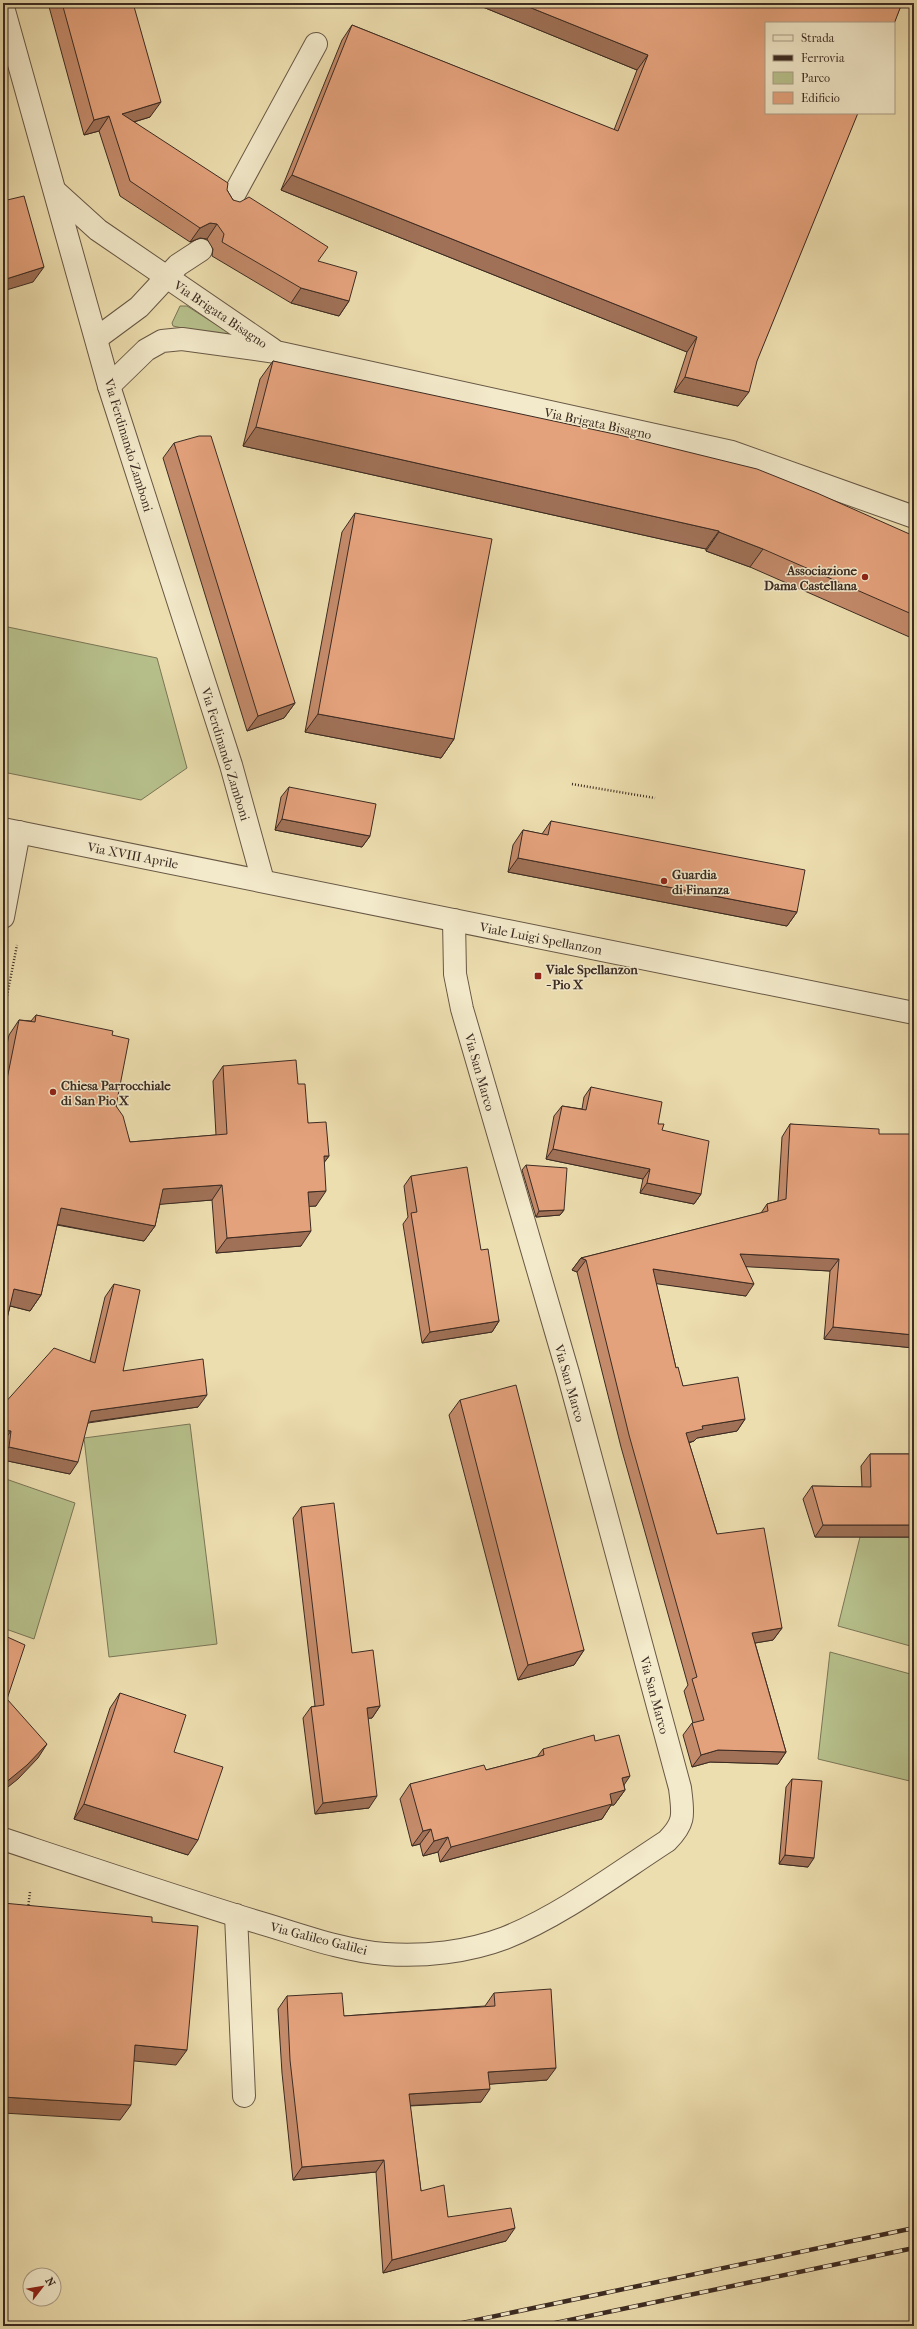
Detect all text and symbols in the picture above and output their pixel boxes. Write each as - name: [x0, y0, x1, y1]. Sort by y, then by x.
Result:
- legend: [765, 22, 895, 114]
- text: Strada: [801, 31, 835, 45]
- text: Ferrovia: [801, 51, 845, 65]
- text: Parco: [801, 71, 830, 85]
- text: Edificio: [801, 91, 840, 105]
- street label: Via Brigata Bisagno: [170, 277, 271, 351]
- street label: Via Ferdinando Zamboni: [101, 376, 156, 514]
- street label: Via Brigata Bisagno: [542, 405, 653, 442]
- place label: Associazione Dama Castellana: [764, 563, 858, 593]
- marker: Associazione Dama Castellana: [860, 572, 870, 582]
- street label: Via Ferdinando Zamboni: [198, 685, 253, 823]
- street label: Via XVIII Aprile: [85, 839, 180, 872]
- place label: Guardia di Finanza: [672, 867, 730, 897]
- marker: Guardia di Finanza: [659, 876, 669, 886]
- street label: Viale Luigi Spellanzon: [477, 919, 604, 958]
- place label: Viale Spellanzon - Pio X: [545, 962, 638, 992]
- marker: Viale Spellanzon - Pio X: [533, 971, 543, 981]
- street label: Via San Marco: [461, 1031, 498, 1113]
- place label: Chiesa Parrocchiale di San Pio X: [61, 1078, 171, 1108]
- marker: Chiesa Parrocchiale di San Pio X: [48, 1087, 58, 1097]
- street label: Via San Marco: [551, 1342, 588, 1424]
- street label: Via San Marco: [637, 1654, 672, 1736]
- street label: Via Galileo Galilei: [268, 1919, 369, 1958]
- north arrow: [22, 2267, 62, 2307]
- text: N: [42, 2275, 58, 2290]

